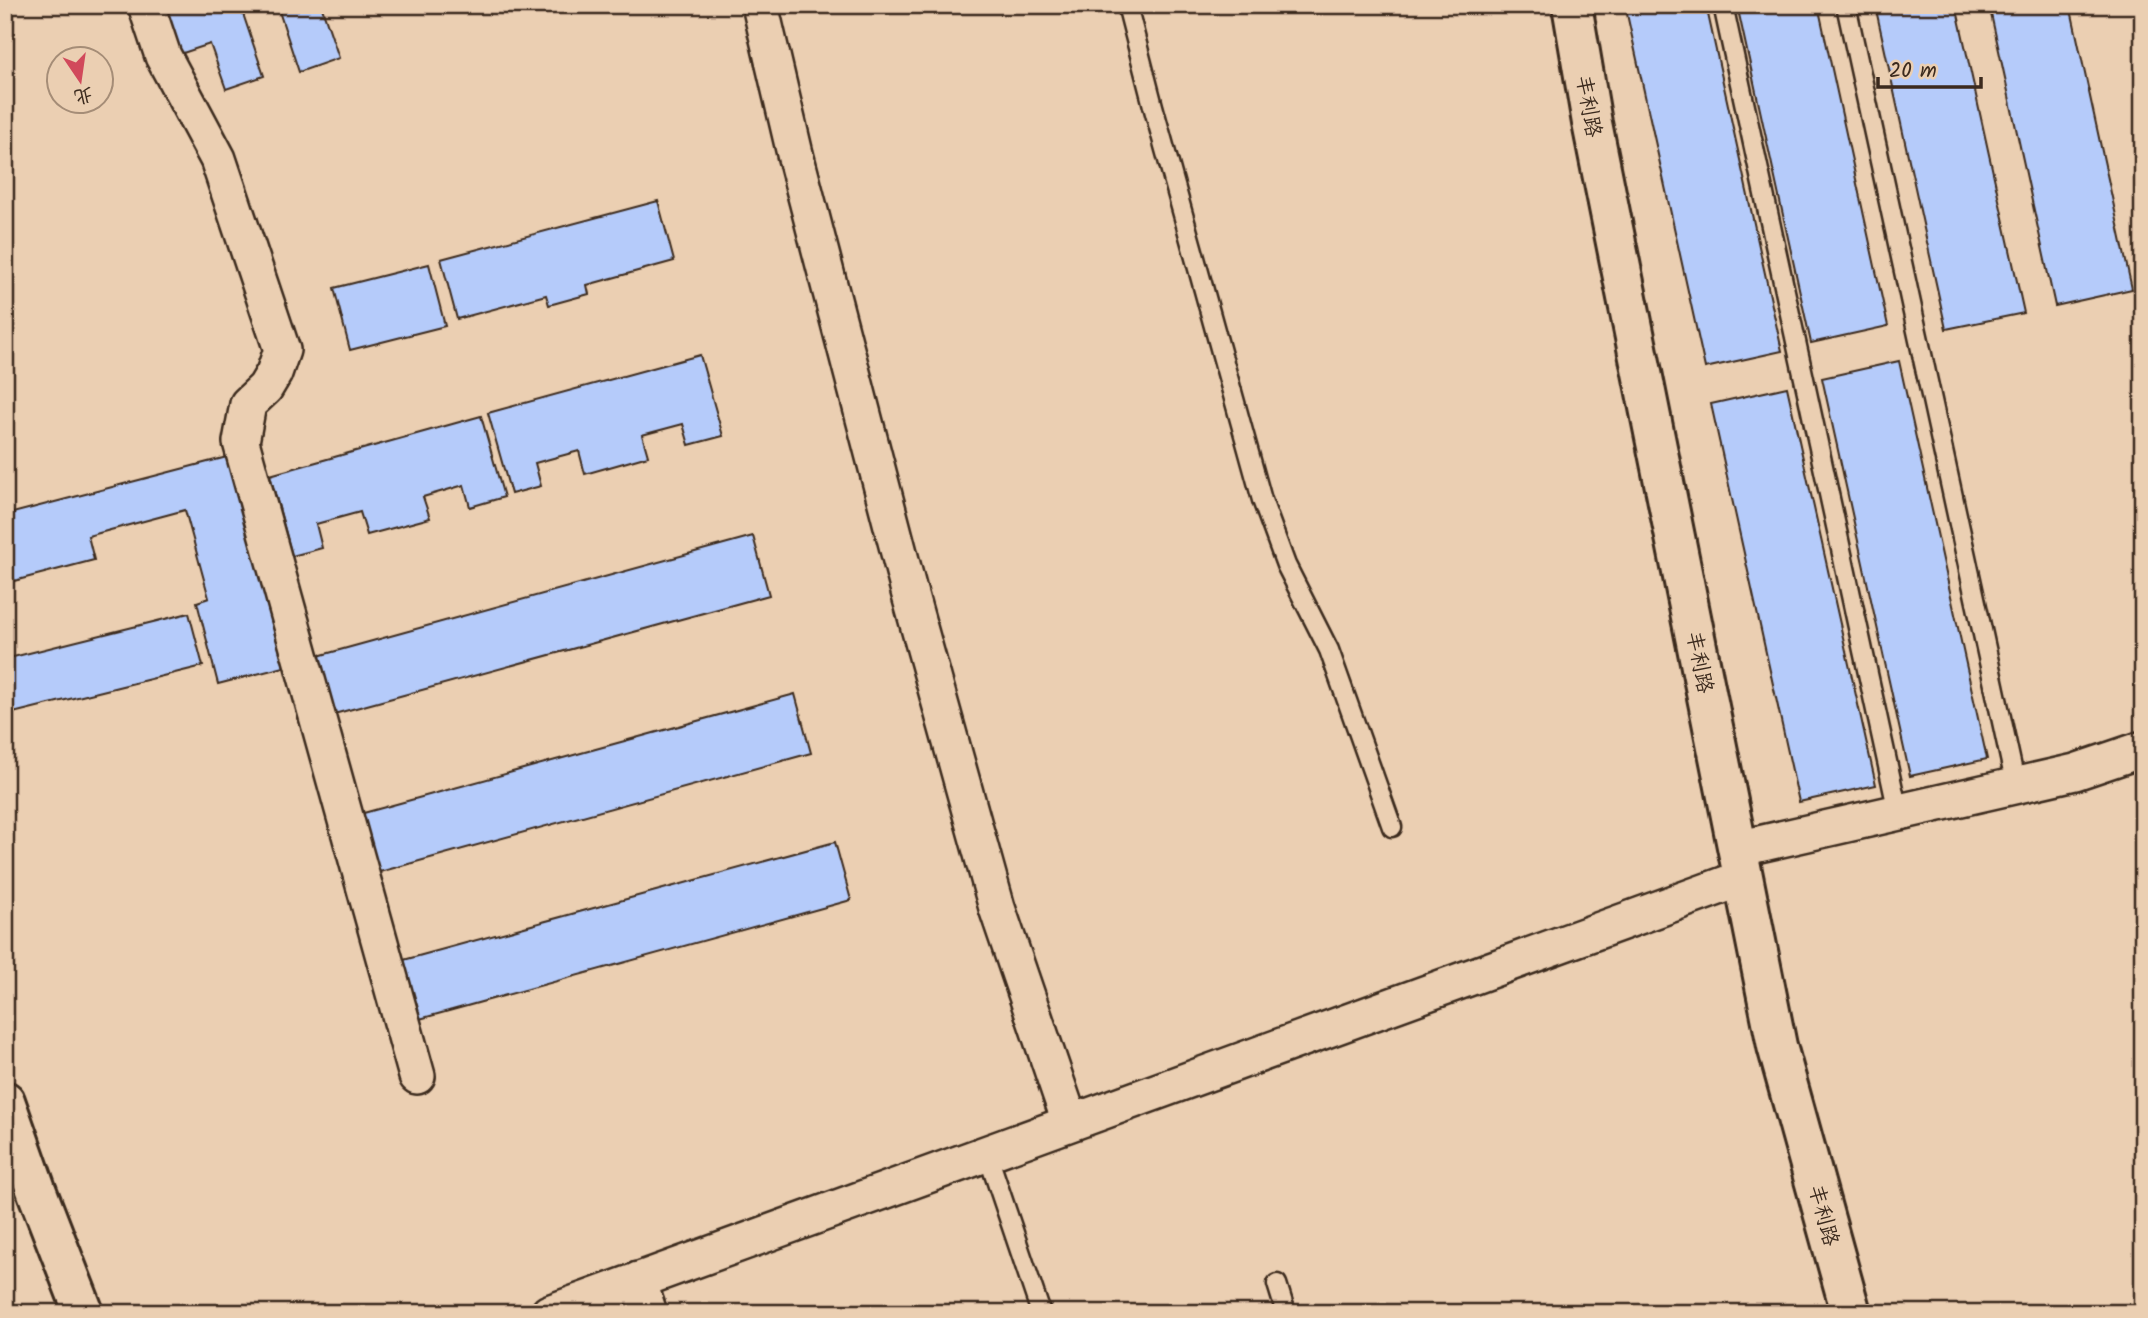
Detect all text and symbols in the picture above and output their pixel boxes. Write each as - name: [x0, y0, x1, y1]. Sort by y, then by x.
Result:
- north arrow: [46, 46, 116, 116]
- scale bar: [1878, 46, 1982, 90]
- text: 20 m: [1889, 55, 1937, 88]
- street label: 丰利路: [1566, 72, 1609, 140]
- text: 北: [71, 78, 96, 111]
- street label: 丰利路: [1676, 628, 1721, 696]
- street label: 丰利路: [1798, 1181, 1847, 1250]

